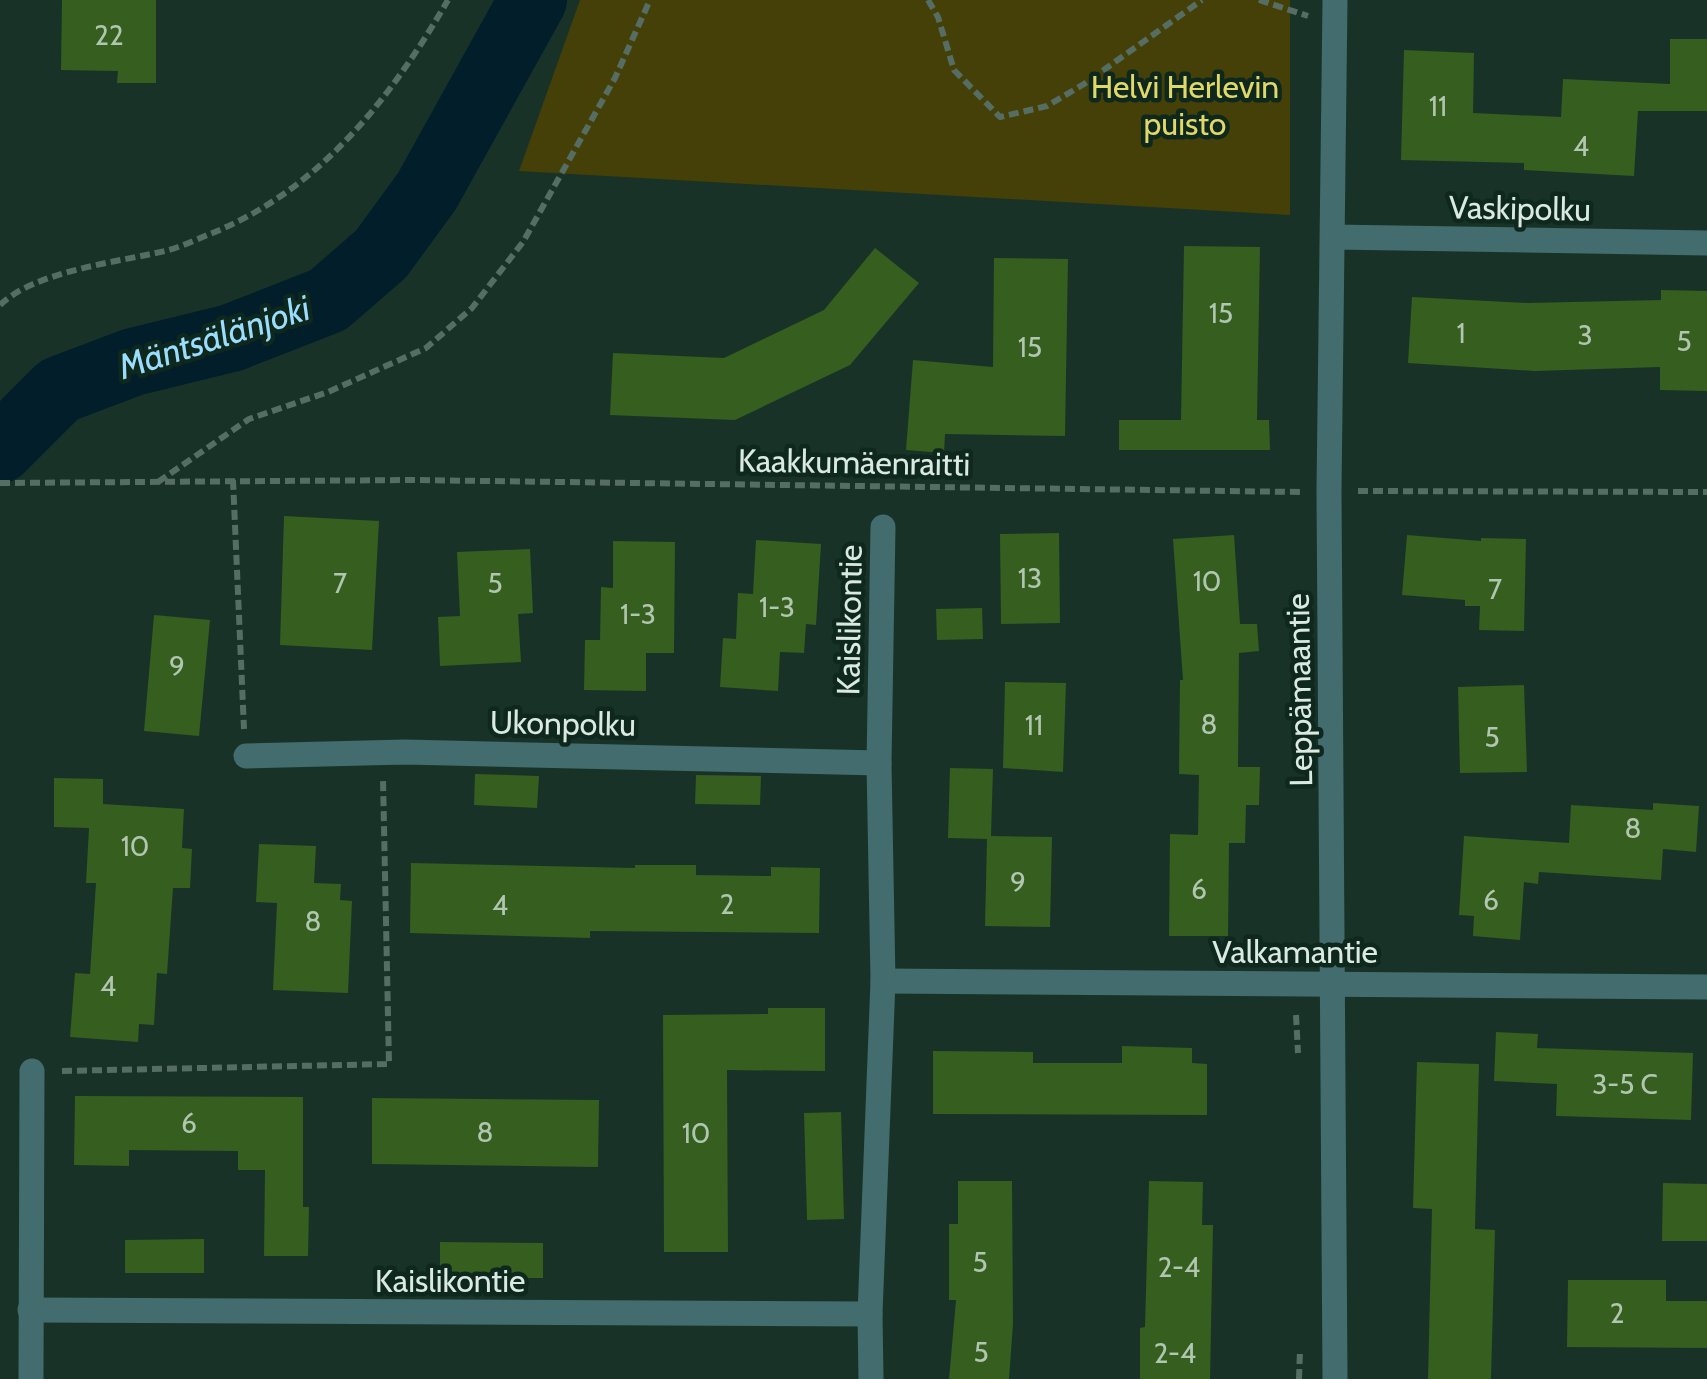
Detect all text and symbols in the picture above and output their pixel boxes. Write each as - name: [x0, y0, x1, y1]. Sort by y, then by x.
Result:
- house number: 22: [94, 18, 124, 52]
- park label: Helvi Herlevin puisto: [1091, 67, 1279, 143]
- house number: 11: [1429, 89, 1447, 123]
- house number: 4: [1573, 129, 1589, 163]
- street label: Vaskipolku: [1449, 187, 1591, 229]
- water label: Mäntsälänjoki: [112, 286, 316, 388]
- house number: 15: [1209, 296, 1233, 330]
- house number: 1: [1456, 316, 1466, 350]
- house number: 3: [1577, 318, 1593, 352]
- house number: 5: [1676, 324, 1692, 358]
- house number: 15: [1018, 330, 1042, 364]
- street label: Kaakkumäenraitti: [737, 440, 971, 484]
- street label: Kaislikontie: [828, 544, 870, 696]
- house number: 13: [1018, 561, 1042, 595]
- house number: 10: [1193, 564, 1221, 598]
- house number: 7: [333, 566, 347, 600]
- house number: 5: [487, 566, 503, 600]
- house number: 7: [1488, 572, 1502, 606]
- house number: 1-3: [759, 590, 795, 624]
- street label: Leppämaantie: [1278, 593, 1320, 787]
- house number: 1-3: [620, 597, 656, 631]
- house number: 9: [169, 649, 185, 683]
- street label: Ukonpolku: [490, 702, 636, 744]
- house number: 8: [1201, 707, 1217, 741]
- house number: 11: [1025, 708, 1043, 742]
- house number: 5: [1484, 720, 1500, 754]
- house number: 8: [1625, 811, 1641, 845]
- house number: 10: [121, 829, 149, 863]
- house number: 9: [1010, 865, 1026, 899]
- house number: 6: [1191, 872, 1207, 906]
- house number: 6: [1483, 883, 1499, 917]
- house number: 2: [720, 887, 734, 921]
- house number: 4: [492, 888, 508, 922]
- house number: 8: [305, 904, 321, 938]
- street label: Valkamantie: [1212, 932, 1378, 971]
- house number: 4: [100, 969, 116, 1003]
- house number: 3-5 C: [1592, 1067, 1658, 1101]
- house number: 6: [181, 1106, 197, 1140]
- house number: 8: [477, 1115, 493, 1149]
- house number: 10: [682, 1116, 710, 1150]
- house number: 5: [972, 1245, 988, 1279]
- house number: 2-4: [1158, 1250, 1200, 1284]
- street label: Kaislikontie: [375, 1261, 525, 1300]
- house number: 2: [1610, 1296, 1624, 1330]
- house number: 5: [973, 1335, 989, 1369]
- house number: 2-4: [1154, 1336, 1196, 1370]

